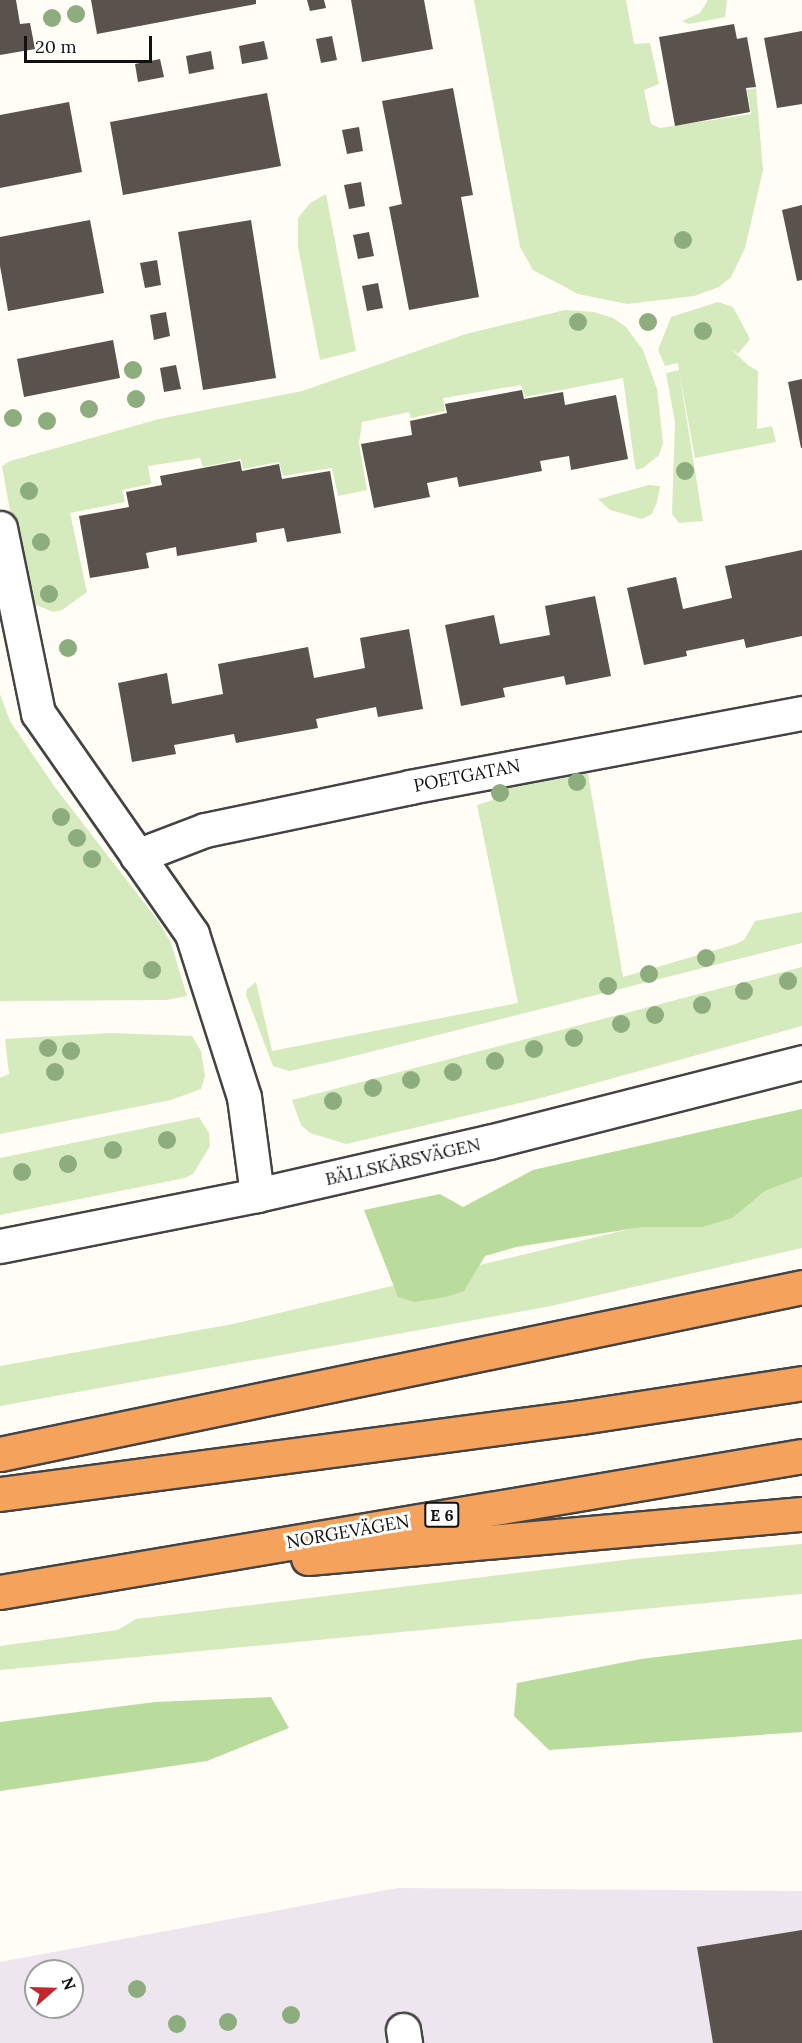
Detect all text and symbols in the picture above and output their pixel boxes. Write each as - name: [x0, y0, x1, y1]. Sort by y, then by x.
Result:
- scale bar: [27, 24, 154, 62]
- text: 20 m: [35, 35, 77, 58]
- street label: POETGATAN: [412, 755, 522, 797]
- street label: BÄLLSKÄRSVÄGEN: [323, 1134, 483, 1190]
- road number: E 6: [424, 1502, 460, 1528]
- street label: NORGEVÄGEN: [285, 1511, 411, 1553]
- north arrow: [24, 1959, 84, 2019]
- text: N: [58, 1974, 81, 1993]

